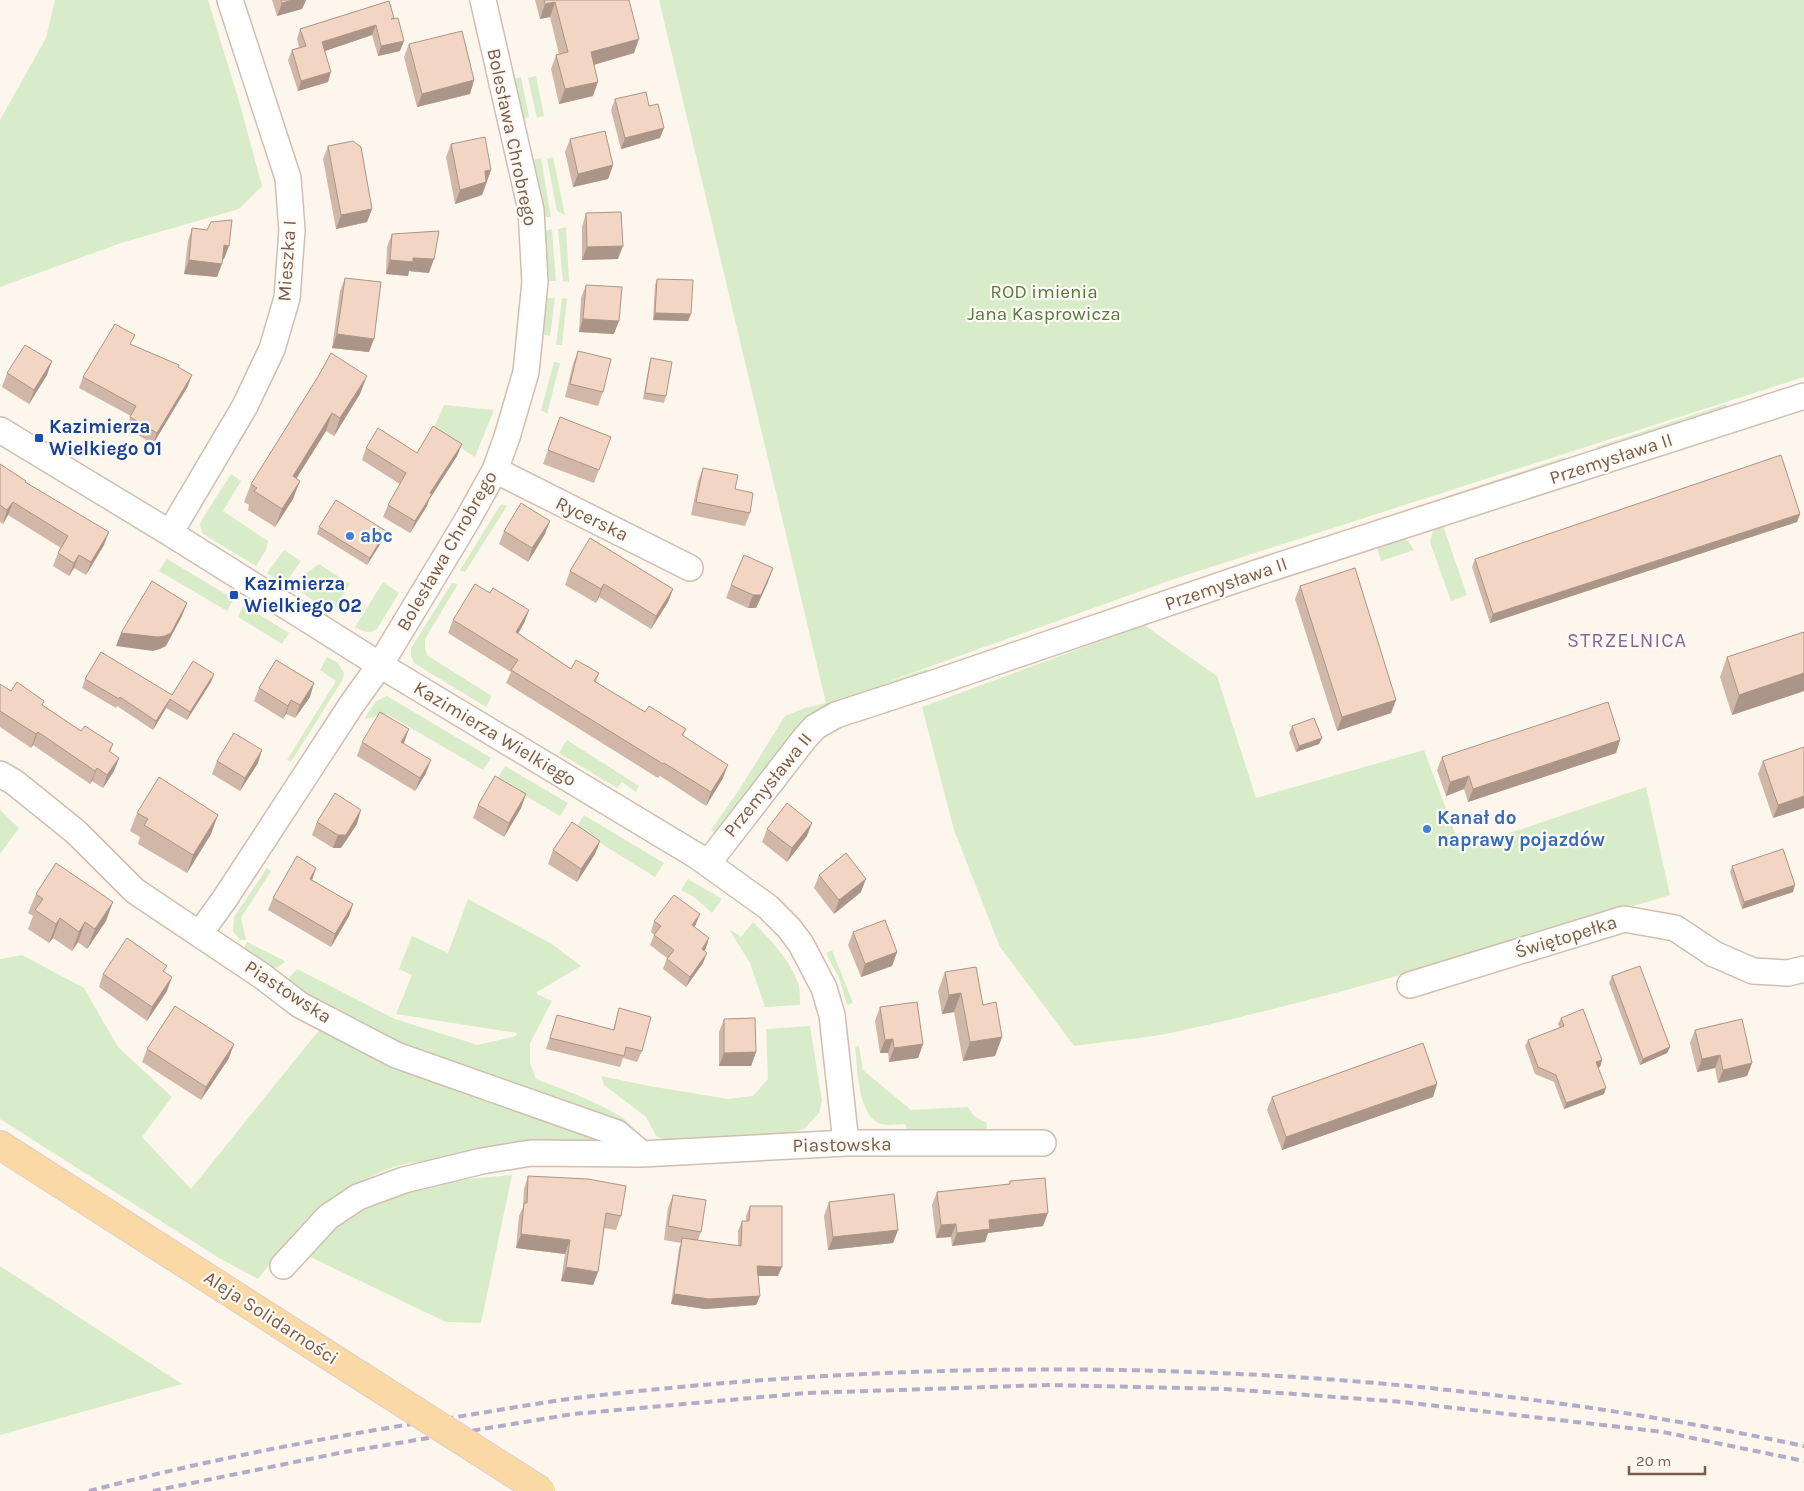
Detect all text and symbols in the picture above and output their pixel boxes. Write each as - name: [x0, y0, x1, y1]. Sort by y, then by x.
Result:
- street label: Bolesława Chrobrego: [482, 46, 542, 228]
- street label: Mieszka I: [273, 220, 301, 302]
- park label: ROD imienia Jana Kasprowicza: [967, 281, 1121, 325]
- place label: Kazimierza Wielkiego 01: [49, 416, 162, 460]
- street label: Przemysława II: [1547, 429, 1675, 489]
- marker: Kazimierza Wielkiego 01: [33, 432, 45, 444]
- street label: Bolesława Chrobrego: [392, 467, 502, 635]
- street label: Rycerska: [552, 492, 632, 546]
- place label: abc: [360, 525, 393, 547]
- marker: abc: [344, 530, 356, 542]
- street label: Przemysława II: [1162, 553, 1290, 615]
- place label: Kazimierza Wielkiego 02: [244, 573, 362, 617]
- marker: Kazimierza Wielkiego 02: [228, 589, 240, 601]
- district label: STRZELNICA: [1567, 629, 1687, 652]
- street label: Kazimierza Wielkiego: [410, 677, 580, 791]
- street label: Przemysława II: [719, 728, 817, 842]
- place label: Kanał do naprawy pojazdów: [1437, 807, 1606, 851]
- marker: Kanał do naprawy pojazdów: [1421, 823, 1433, 835]
- street label: Świętopełka: [1512, 910, 1620, 963]
- street label: Piastowska: [240, 956, 336, 1028]
- street label: Piastowska: [792, 1133, 892, 1157]
- street label: Aleja Solidarności: [200, 1266, 342, 1370]
- scale bar: [1629, 1444, 1705, 1476]
- text: 20 m: [1636, 1452, 1671, 1470]

